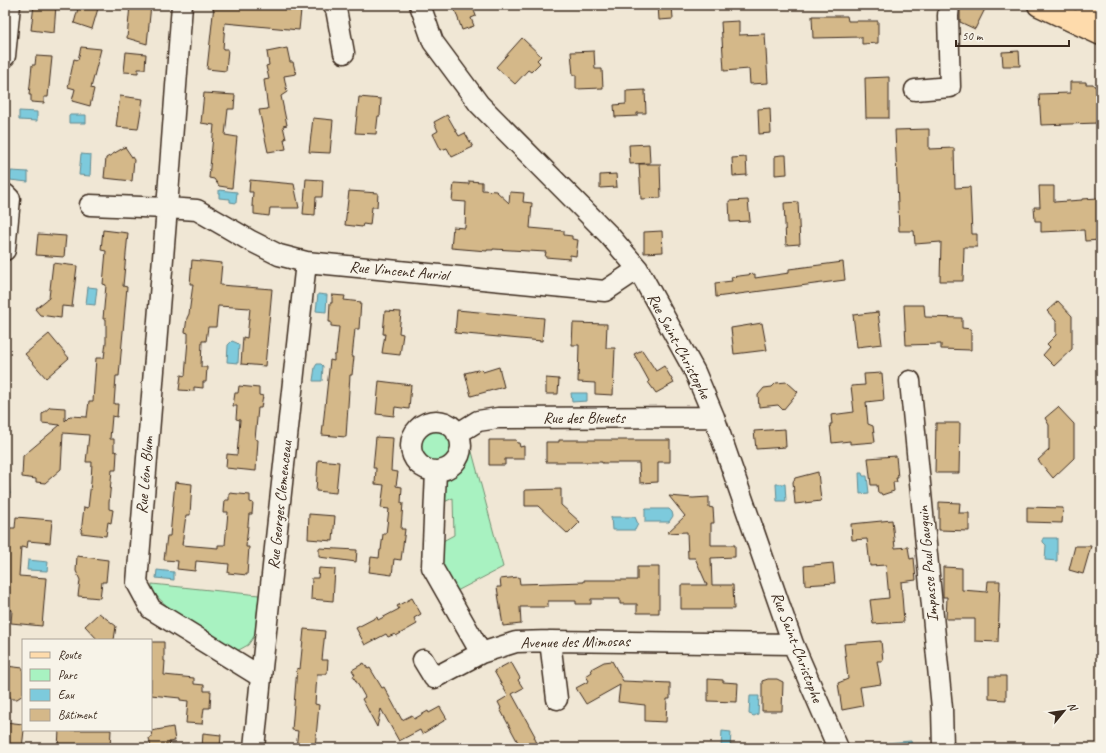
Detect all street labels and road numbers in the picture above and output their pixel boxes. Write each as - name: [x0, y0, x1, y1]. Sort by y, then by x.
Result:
- street label: Rue Vincent Auriol: [349, 257, 453, 286]
- street label: Rue Saint-Christophe: [643, 290, 716, 404]
- street label: Rue des Bleuets: [543, 408, 627, 428]
- street label: Rue Léon Blum: [132, 434, 158, 515]
- street label: Rue Georges Clemenceau: [263, 439, 297, 570]
- street label: Impasse Paul Gauguin: [913, 504, 943, 623]
- street label: Rue Saint-Christophe: [767, 589, 828, 707]
- street label: Avenue des Mimosas: [520, 631, 631, 653]

